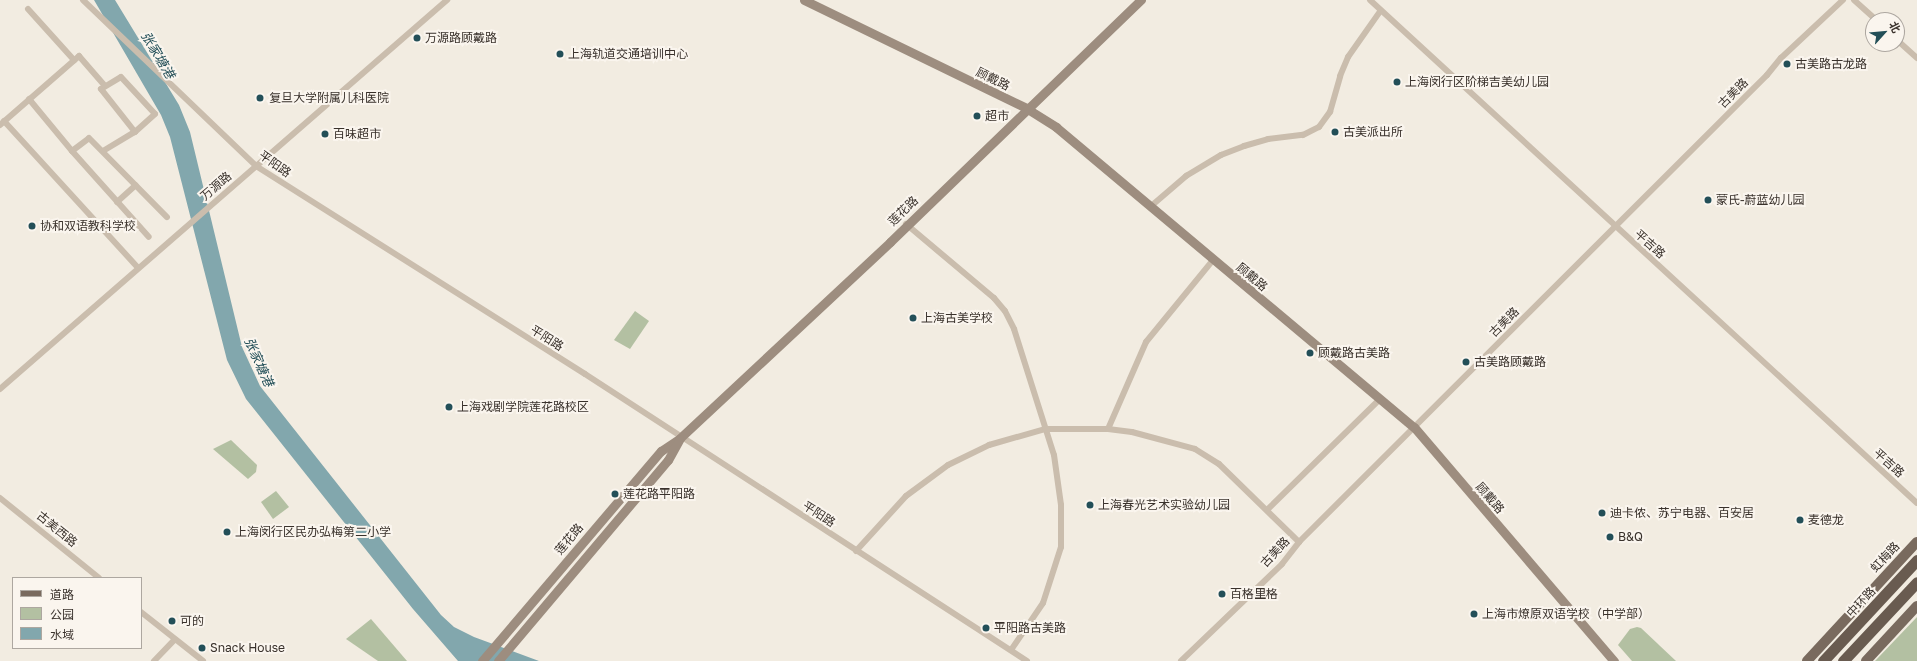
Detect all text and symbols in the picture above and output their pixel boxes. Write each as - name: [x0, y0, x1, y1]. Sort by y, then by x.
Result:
- north arrow: [1865, 12, 1905, 52]
- text: 北: [1887, 19, 1904, 35]
- water label: 张家塘港: [138, 29, 178, 81]
- place label: 万源路顾戴路: [425, 31, 497, 45]
- marker: 万源路顾戴路: [412, 33, 422, 43]
- place label: 上海轨道交通培训中心: [568, 47, 688, 61]
- marker: 上海轨道交通培训中心: [555, 49, 565, 59]
- place label: 古美路古龙路: [1795, 57, 1867, 71]
- marker: 古美路古龙路: [1782, 59, 1792, 69]
- street label: 顾戴路: [974, 65, 1012, 93]
- place label: 上海闵行区阶梯吉美幼儿园: [1405, 75, 1549, 89]
- street label: 古美路: [1715, 75, 1751, 111]
- marker: 上海闵行区阶梯吉美幼儿园: [1392, 77, 1402, 87]
- place label: 复旦大学附属儿科医院: [269, 91, 389, 105]
- marker: 复旦大学附属儿科医院: [254, 92, 266, 104]
- place label: 超市: [985, 109, 1009, 123]
- marker: 超市: [972, 111, 982, 121]
- place label: 古美派出所: [1343, 125, 1403, 139]
- place label: 百味超市: [333, 127, 381, 141]
- marker: 古美派出所: [1330, 127, 1340, 137]
- marker: 百味超市: [320, 129, 330, 139]
- street label: 平阳路: [256, 148, 294, 180]
- street label: 万源路: [198, 169, 234, 203]
- street label: 莲花路: [885, 193, 921, 229]
- place label: 蒙氏-蔚蓝幼儿园: [1716, 193, 1805, 207]
- marker: 蒙氏-蔚蓝幼儿园: [1703, 195, 1713, 205]
- place label: 协和双语教科学校: [40, 219, 136, 233]
- marker: 协和双语教科学校: [27, 221, 37, 231]
- street label: 平吉路: [1632, 227, 1668, 261]
- street label: 顾戴路: [1234, 260, 1270, 294]
- street label: 古美路: [1486, 304, 1522, 340]
- place label: 上海古美学校: [921, 311, 993, 325]
- marker: 上海古美学校: [908, 313, 918, 323]
- street label: 平阳路: [528, 322, 566, 354]
- water label: 张家塘港: [241, 335, 277, 389]
- place label: 顾戴路古美路: [1318, 346, 1390, 360]
- marker: 顾戴路古美路: [1305, 348, 1315, 358]
- place label: 古美路顾戴路: [1474, 355, 1546, 369]
- marker: 古美路顾戴路: [1461, 357, 1471, 367]
- place label: 上海戏剧学院莲花路校区: [457, 400, 589, 414]
- marker: 上海戏剧学院莲花路校区: [444, 402, 454, 412]
- street label: 平吉路: [1871, 446, 1907, 480]
- street label: 顾戴路: [1473, 480, 1507, 516]
- place label: 莲花路平阳路: [623, 487, 695, 501]
- marker: 莲花路平阳路: [610, 489, 620, 499]
- street label: 平阳路: [800, 498, 838, 530]
- place label: 上海春光艺术实验幼儿园: [1098, 498, 1230, 512]
- marker: 上海春光艺术实验幼儿园: [1085, 500, 1095, 510]
- place label: 迪卡侬、苏宁电器、百安居: [1610, 506, 1754, 520]
- street label: 古美西路: [34, 508, 80, 550]
- marker: 迪卡侬、苏宁电器、百安居: [1597, 508, 1607, 518]
- place label: 麦德龙: [1808, 513, 1844, 527]
- marker: 麦德龙: [1795, 515, 1805, 525]
- street label: 莲花路: [552, 521, 586, 557]
- place label: 上海闵行区民办弘梅第二小学: [235, 525, 391, 539]
- marker: 上海闵行区民办弘梅第二小学: [222, 527, 232, 537]
- place label: B&Q: [1618, 530, 1643, 544]
- marker: B&Q: [1605, 532, 1615, 542]
- street label: 古美路: [1257, 534, 1293, 570]
- street label: 虹梅路: [1867, 539, 1903, 575]
- legend: [12, 577, 142, 649]
- street label: 中环路: [1843, 584, 1879, 620]
- text: 道路: [50, 587, 74, 602]
- place label: 百格里格: [1230, 587, 1278, 601]
- marker: 百格里格: [1217, 589, 1227, 599]
- text: 公园: [50, 607, 74, 622]
- place label: 上海市燎原双语学校（中学部）: [1482, 607, 1650, 621]
- marker: 上海市燎原双语学校（中学部）: [1469, 609, 1479, 619]
- place label: 可的: [180, 614, 204, 628]
- marker: 可的: [167, 616, 177, 626]
- place label: 平阳路古美路: [994, 621, 1066, 635]
- marker: 平阳路古美路: [981, 623, 991, 633]
- text: 水域: [50, 627, 74, 642]
- place label: Snack House: [210, 641, 285, 655]
- marker: Snack House: [197, 643, 207, 653]

